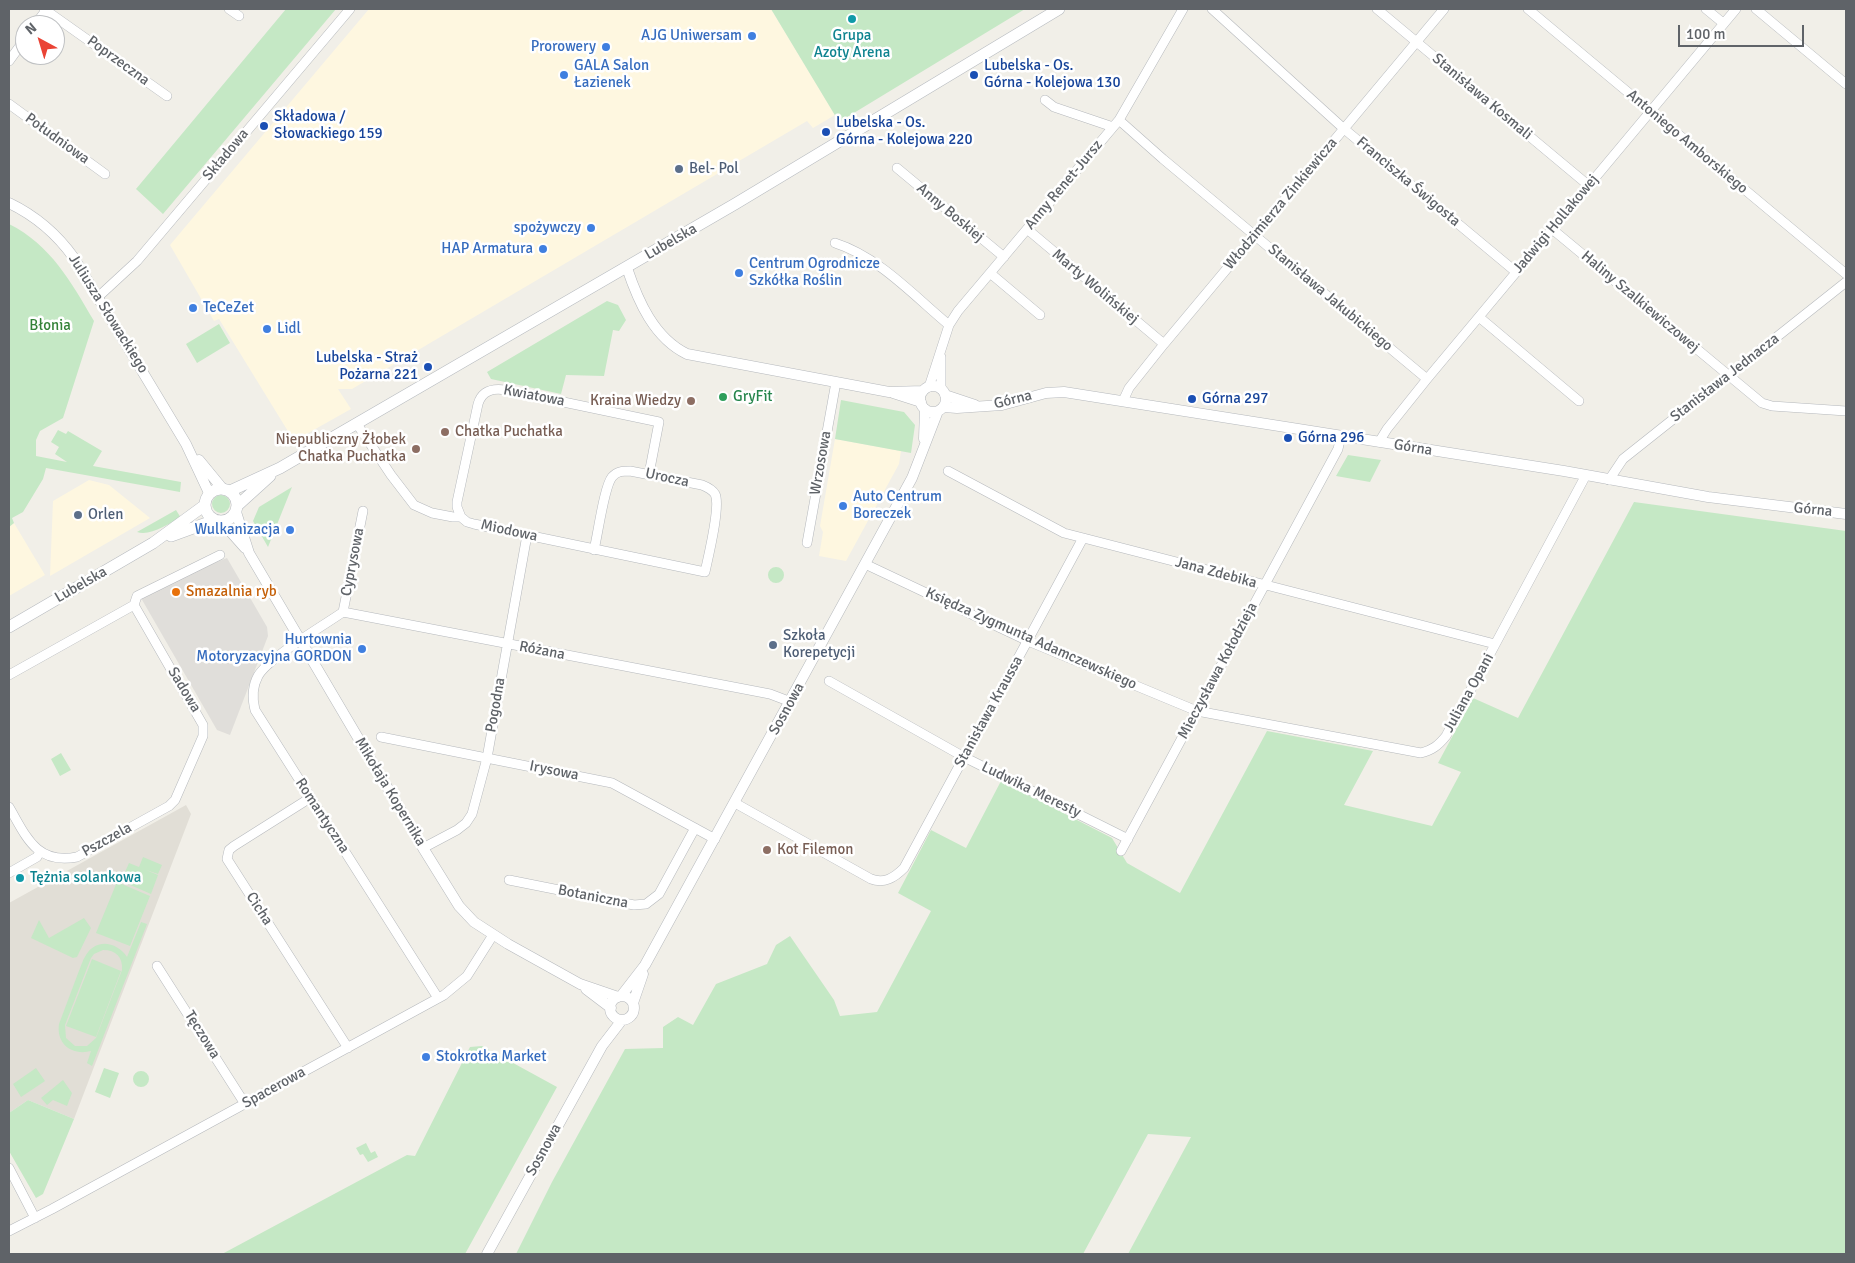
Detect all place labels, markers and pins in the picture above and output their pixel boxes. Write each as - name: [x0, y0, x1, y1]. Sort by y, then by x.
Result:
- marker: Grupa Azoty Arena: [846, 13, 858, 25]
- place label: AJG Uniwersam: [641, 27, 742, 45]
- place label: Grupa Azoty Arena: [814, 27, 890, 62]
- marker: AJG Uniwersam: [746, 30, 758, 42]
- place label: Prorowery: [531, 38, 596, 56]
- marker: Prorowery: [600, 41, 612, 53]
- place label: GALA Salon Łazienek: [574, 57, 649, 92]
- place label: Lubelska - Os. Górna - Kolejowa 130: [984, 57, 1121, 92]
- marker: GALA Salon Łazienek: [558, 69, 570, 81]
- marker: Lubelska - Os. Górna - Kolejowa 130: [968, 69, 980, 81]
- place label: Składowa / Słowackiego 159: [274, 108, 383, 143]
- place label: Lubelska - Os. Górna - Kolejowa 220: [836, 114, 973, 149]
- marker: Składowa / Słowackiego 159: [258, 120, 270, 132]
- marker: Lubelska - Os. Górna - Kolejowa 220: [820, 126, 832, 138]
- place label: Bel- Pol: [689, 160, 739, 178]
- marker: Bel- Pol: [673, 163, 685, 175]
- place label: spożywczy: [514, 219, 581, 237]
- marker: spożywczy: [585, 222, 597, 234]
- place label: HAP Armatura: [441, 240, 533, 258]
- marker: HAP Armatura: [537, 243, 549, 255]
- place label: Centrum Ogrodnicze Szkółka Roślin: [749, 255, 880, 290]
- marker: Centrum Ogrodnicze Szkółka Roślin: [733, 267, 745, 279]
- place label: TeCeZet: [203, 299, 254, 317]
- marker: TeCeZet: [187, 302, 199, 314]
- place label: Lidl: [277, 320, 301, 338]
- marker: Lidl: [261, 323, 273, 335]
- place label: Lubelska - Straż Pożarna 221: [316, 349, 418, 384]
- marker: Lubelska - Straż Pożarna 221: [422, 361, 434, 373]
- place label: GryFit: [733, 388, 773, 406]
- place label: Górna 297: [1202, 390, 1268, 408]
- marker: GryFit: [717, 391, 729, 403]
- place label: Kraina Wiedzy: [590, 392, 681, 410]
- marker: Górna 297: [1186, 393, 1198, 405]
- marker: Kraina Wiedzy: [685, 395, 697, 407]
- place label: Chatka Puchatka: [455, 423, 563, 441]
- marker: Chatka Puchatka: [439, 426, 451, 438]
- place label: Górna 296: [1298, 429, 1364, 447]
- place label: Niepubliczny Żłobek Chatka Puchatka: [276, 431, 406, 466]
- marker: Górna 296: [1282, 432, 1294, 444]
- marker: Niepubliczny Żłobek Chatka Puchatka: [410, 443, 422, 455]
- place label: Auto Centrum Boreczek: [853, 488, 942, 523]
- marker: Auto Centrum Boreczek: [837, 500, 849, 512]
- place label: Orlen: [88, 506, 123, 524]
- marker: Orlen: [72, 509, 84, 521]
- place label: Wulkanizacja: [195, 521, 280, 539]
- marker: Wulkanizacja: [284, 524, 296, 536]
- place label: Smazalnia ryb: [186, 583, 277, 601]
- marker: Smazalnia ryb: [170, 586, 182, 598]
- place label: Szkoła Korepetycji: [783, 627, 855, 662]
- place label: Hurtownia Motoryzacyjna GORDON: [196, 631, 352, 666]
- marker: Szkoła Korepetycji: [767, 639, 779, 651]
- marker: Hurtownia Motoryzacyjna GORDON: [356, 643, 368, 655]
- place label: Kot Filemon: [777, 841, 853, 859]
- marker: Kot Filemon: [761, 844, 773, 856]
- place label: Tężnia solankowa: [30, 869, 141, 887]
- marker: Tężnia solankowa: [14, 872, 26, 884]
- place label: Stokrotka Market: [436, 1048, 547, 1066]
- marker: Stokrotka Market: [420, 1051, 432, 1063]

